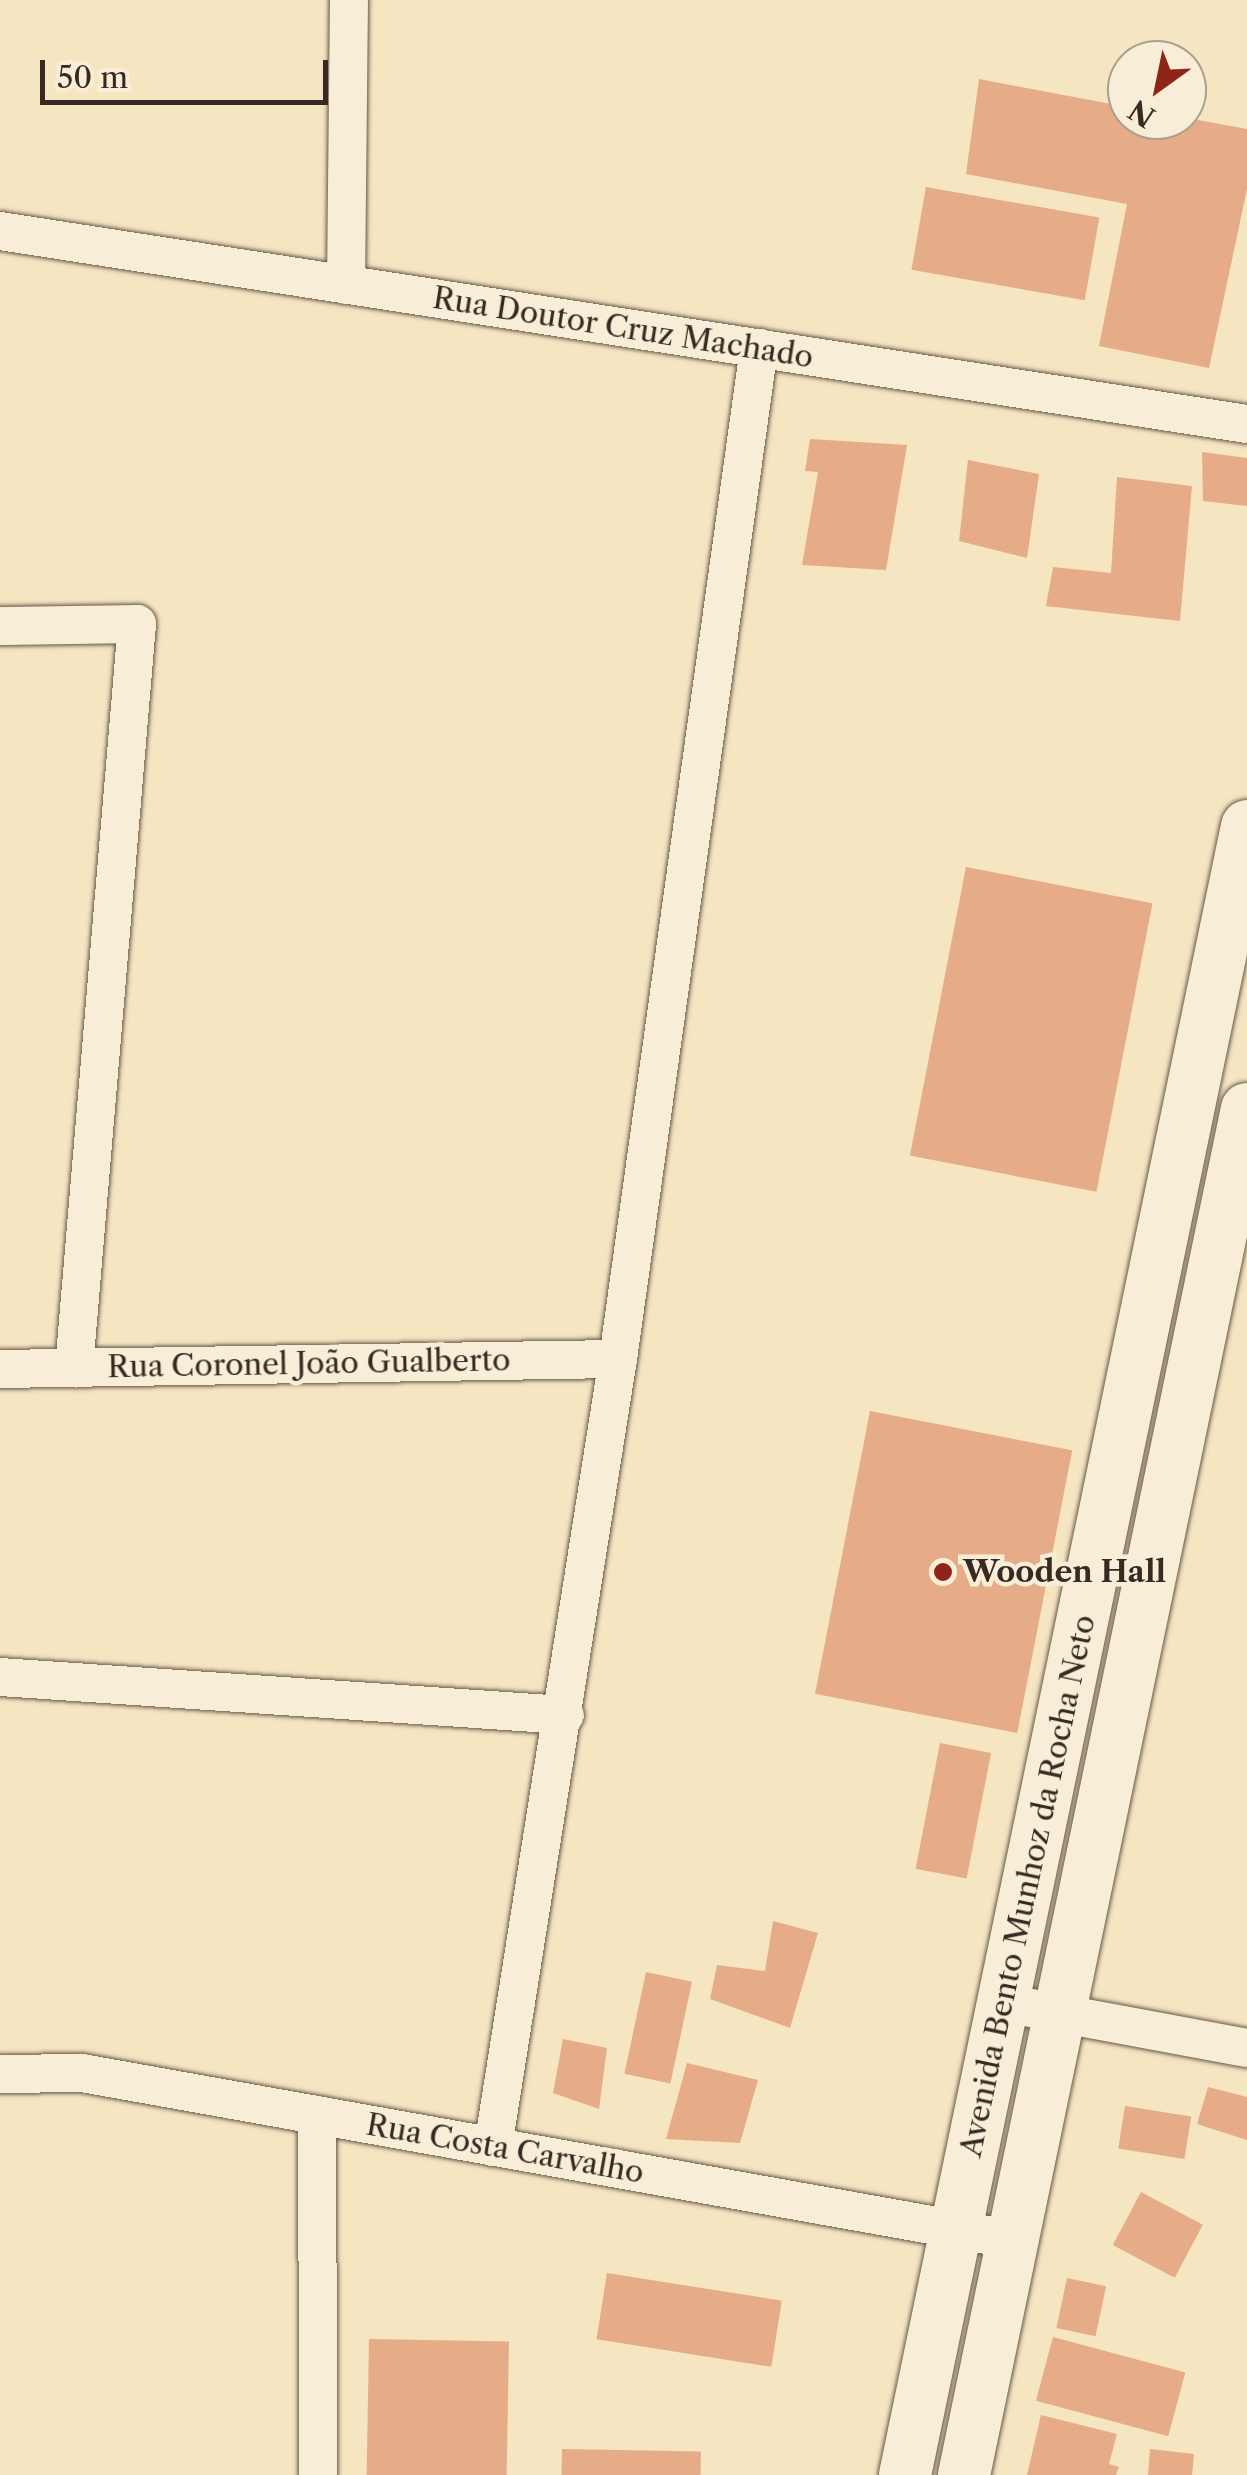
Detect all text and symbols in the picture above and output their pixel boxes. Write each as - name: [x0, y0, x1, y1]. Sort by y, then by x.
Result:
- scale bar: [45, 40, 332, 102]
- north arrow: [1107, 40, 1207, 140]
- text: 50 m: [57, 59, 128, 96]
- text: N: [1122, 93, 1161, 134]
- street label: Rua Doutor Cruz Machado: [430, 280, 816, 376]
- street label: Rua Coronel João Gualberto: [107, 1342, 511, 1386]
- place label: Wooden Hall: [963, 1554, 1166, 1590]
- marker: Wooden Hall: [932, 1561, 954, 1583]
- street label: Avenida Bento Munhoz da Rocha Neto: [953, 1611, 1103, 2161]
- street label: Rua Costa Carvalho: [363, 2107, 647, 2191]

